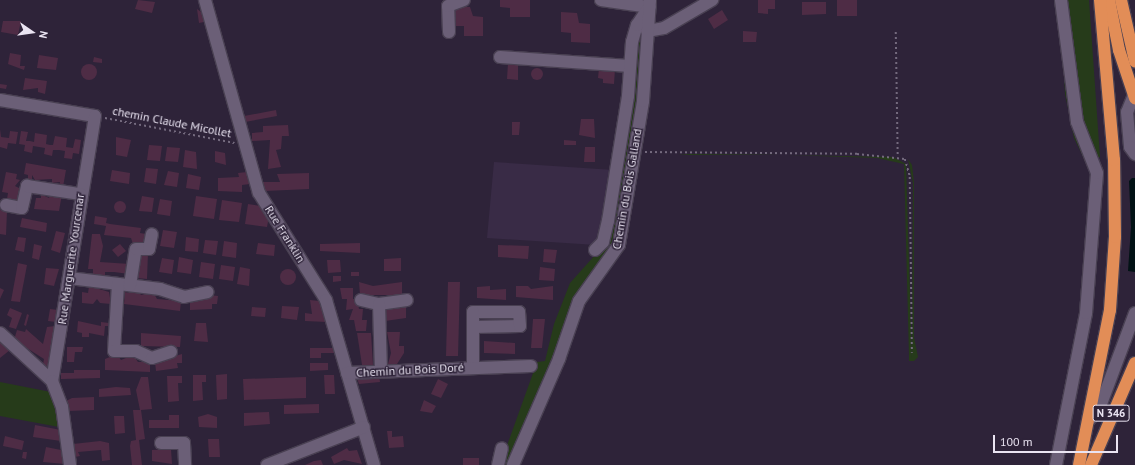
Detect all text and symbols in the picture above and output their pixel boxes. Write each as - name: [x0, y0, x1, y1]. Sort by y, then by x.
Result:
- north arrow: [12, 12, 52, 52]
- text: N: [36, 30, 51, 40]
- street label: chemin Claude Micollet: [111, 103, 233, 141]
- street label: Chemin du Bois Galland: [609, 127, 645, 251]
- street label: Rue Marguerite Yourcenar: [55, 192, 87, 326]
- street label: Rue Franklin: [262, 203, 308, 265]
- street label: Chemin du Bois Doré: [356, 360, 464, 380]
- road number: N 346: [1092, 404, 1130, 422]
- scale bar: [995, 427, 1120, 453]
- text: 100 m: [1000, 434, 1033, 449]

